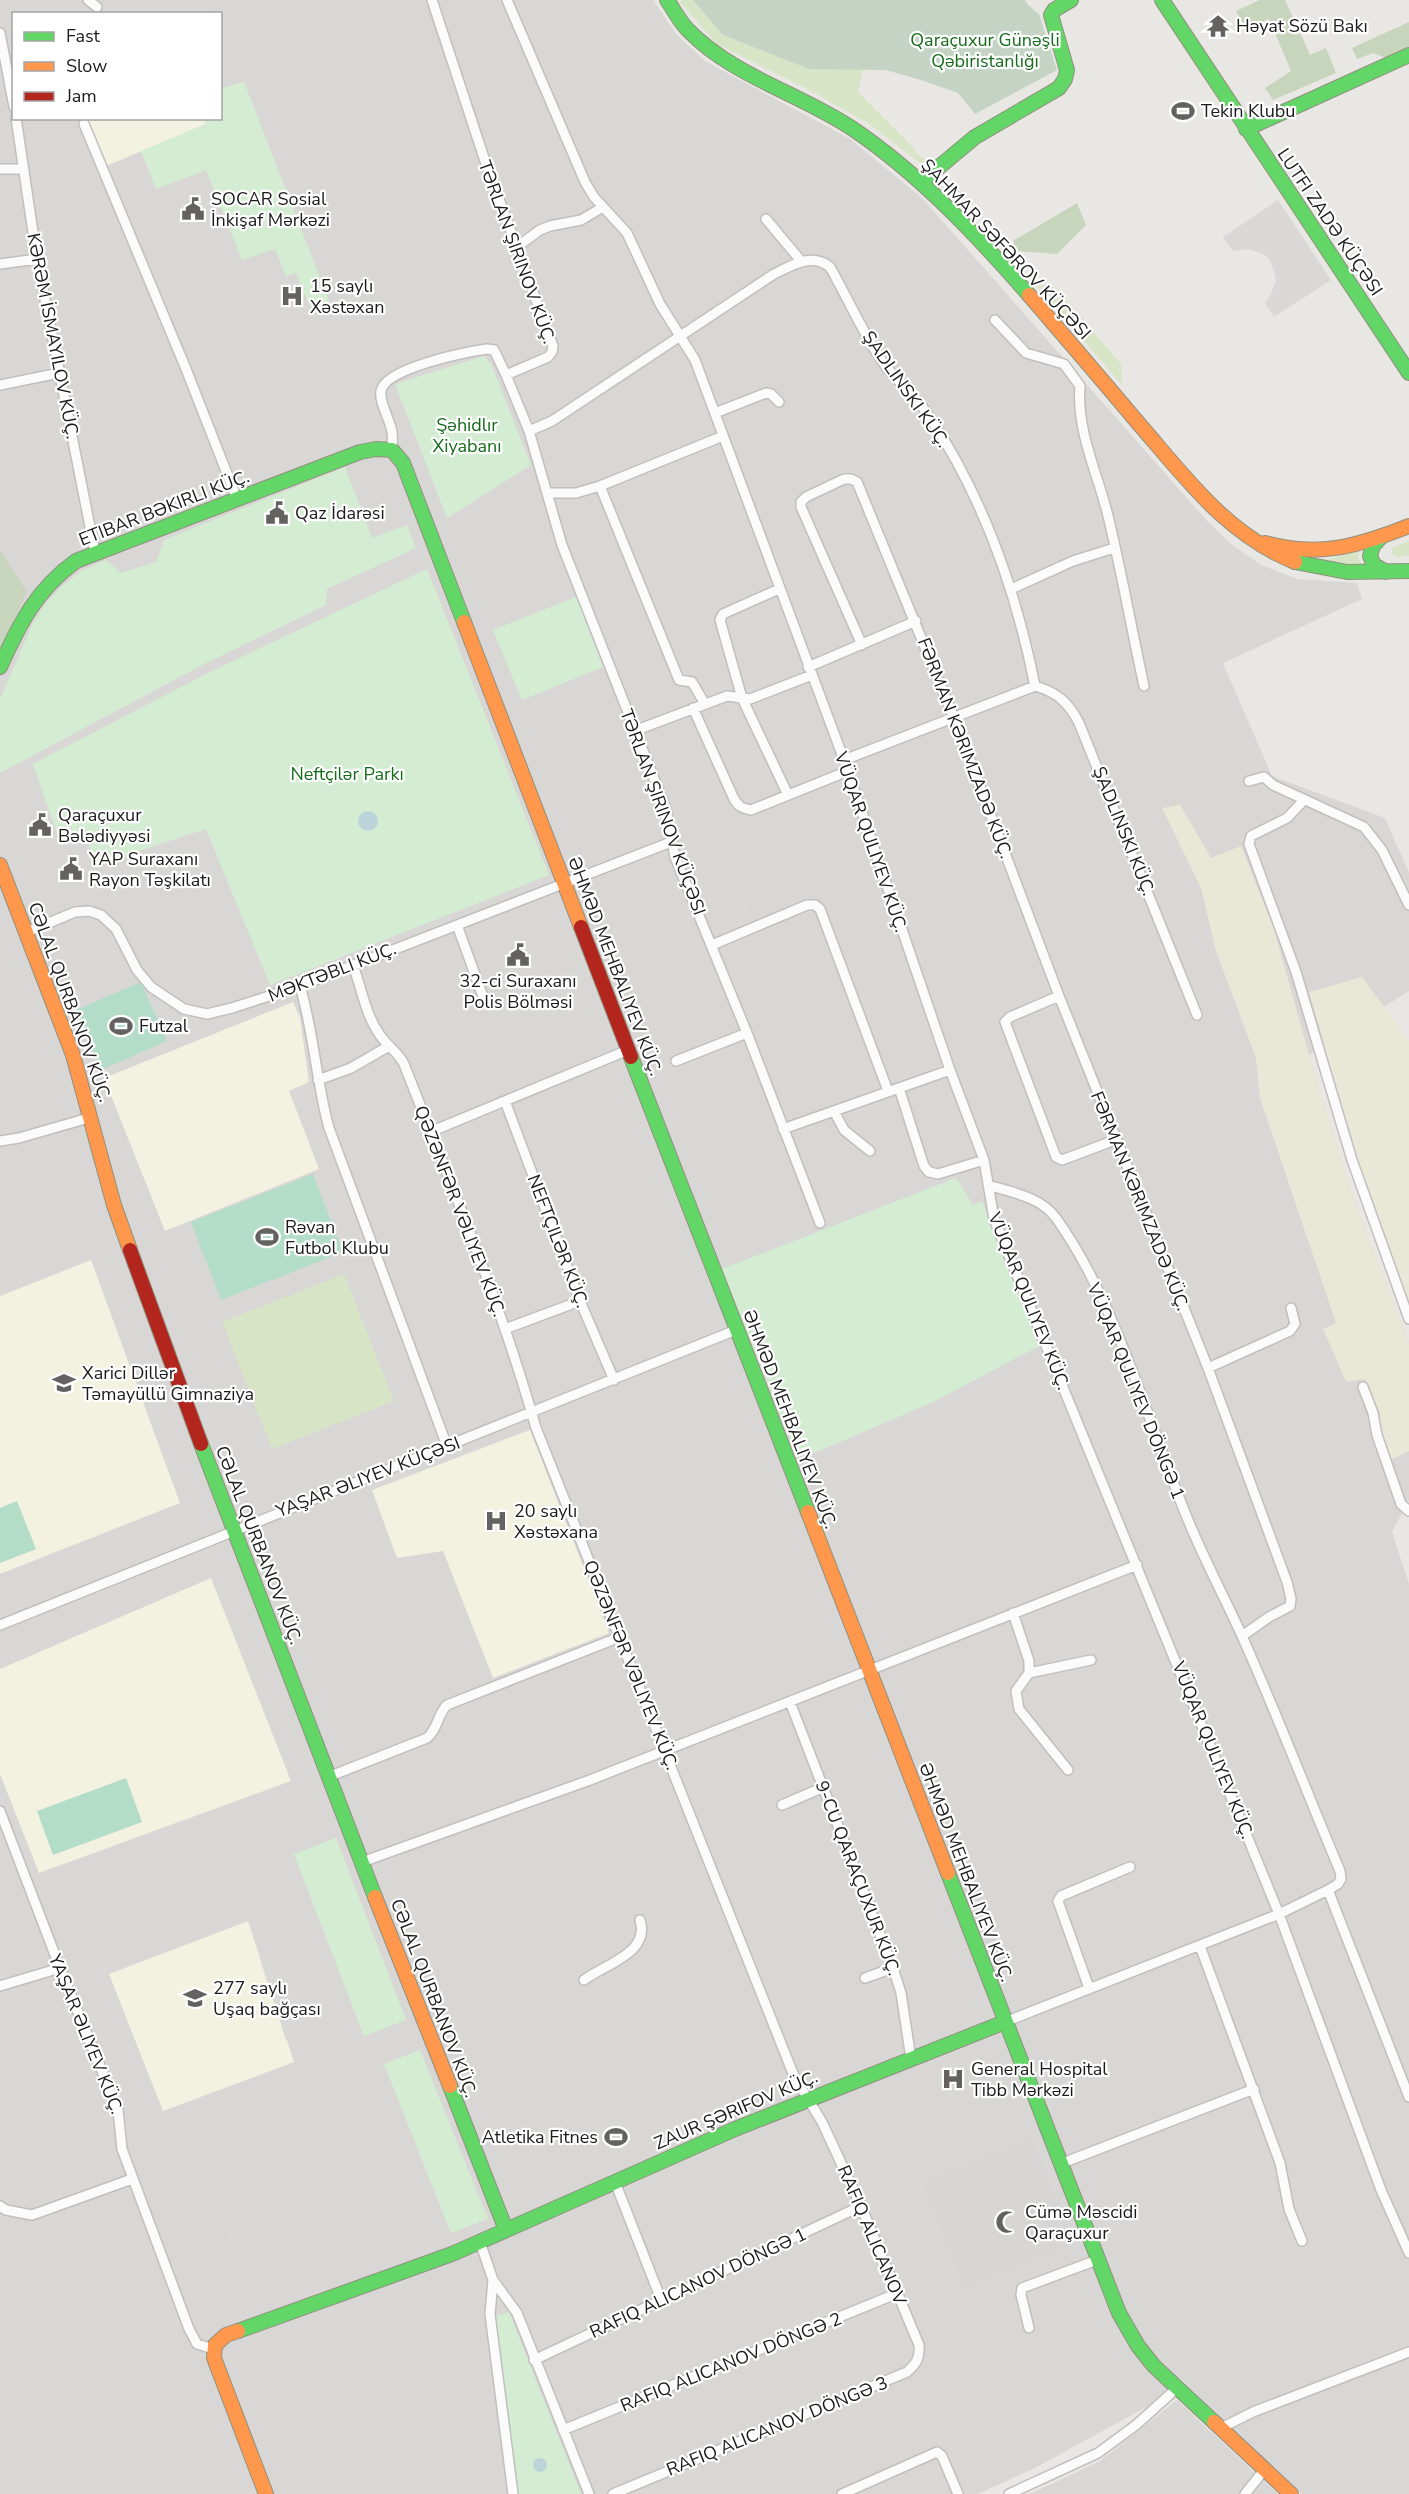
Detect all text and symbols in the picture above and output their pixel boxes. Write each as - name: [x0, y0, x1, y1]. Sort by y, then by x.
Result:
- legend: [12, 12, 222, 120]
- temple icon: Həyat Sözü Bakı: [1205, 13, 1231, 39]
- place label: Həyat Sözü Bakı: [1236, 14, 1368, 38]
- text: Fast: [66, 24, 101, 48]
- park label: Qaraçuxur Günəşli Qəbiristanlığı: [910, 28, 1060, 73]
- text: Slow: [66, 54, 107, 78]
- text: Jam: [65, 84, 97, 108]
- sports icon: Tekin Klubu: [1170, 98, 1196, 124]
- place label: Tekin Klubu: [1201, 99, 1295, 123]
- street label: LUTFI ZADƏ KÜÇƏSI: [1272, 144, 1388, 300]
- street label: ŞAHMAR SƏFƏROV KÜÇƏSI: [916, 153, 1096, 345]
- street label: TƏRLAN ŞIRINOV KÜÇ.: [473, 157, 561, 347]
- place label: SOCAR Sosial İnkişaf Mərkəzi: [211, 187, 330, 232]
- public building icon: SOCAR Sosial İnkişaf Mərkəzi: [180, 196, 206, 222]
- street label: KƏRƏM İSMAYILOV KÜÇ.: [21, 231, 85, 441]
- place label: 15 saylı Xəstəxan: [310, 274, 384, 319]
- hospital icon: 15 saylı Xəstəxan: [279, 283, 305, 309]
- street label: ŞADLINSKI KÜÇ.: [857, 326, 955, 452]
- park label: Şəhidlır Xiyabanı: [433, 413, 501, 458]
- street label: ETIBAR BƏKIRLI KÜÇ.: [75, 464, 253, 552]
- public building icon: Qaz İdarəsi: [264, 500, 290, 526]
- place label: Qaz İdarəsi: [295, 501, 385, 525]
- street label: FƏRMAN KƏRIMZADƏ KÜÇ.: [912, 634, 1018, 862]
- street label: TƏRLAN ŞIRINOV KÜÇƏSI: [614, 705, 712, 919]
- street label: VÜQAR QULIYEV KÜÇ.: [829, 748, 913, 935]
- park label: Neftçilər Parkı: [290, 762, 404, 786]
- street label: ŞADLINSKI KÜÇ.: [1087, 763, 1161, 899]
- place label: Qaraçuxur Bələdiyyəsi: [58, 803, 150, 848]
- public building icon: Qaraçuxur Bələdiyyəsi: [27, 812, 53, 838]
- place label: YAP Suraxanı Rayon Təşkilatı: [88, 847, 211, 892]
- street label: ƏHMƏD MEHBALIYEV KÜÇ.: [562, 853, 668, 1079]
- public building icon: YAP Suraxanı Rayon Təşkilatı: [58, 856, 84, 882]
- street label: CƏLAL QURBANOV KÜÇ.: [23, 899, 117, 1105]
- street label: MƏKTƏBLI KÜÇ.: [264, 937, 400, 1007]
- public building icon: 32-ci Suraxanı Polis Bölməsi: [505, 942, 531, 968]
- place label: 32-ci Suraxanı Polis Bölməsi: [459, 969, 577, 1014]
- sports icon: Futzal: [108, 1013, 134, 1039]
- place label: Futzal: [139, 1014, 189, 1038]
- street label: FƏRMAN KƏRIMZADƏ KÜÇ.: [1085, 1088, 1195, 1314]
- street label: QƏZƏNFƏR VƏLIYEV KÜÇ.: [409, 1102, 511, 1320]
- street label: NEFTÇILƏR KÜÇ.: [522, 1171, 594, 1311]
- street label: VÜQAR QULIYEV KÜÇ.: [982, 1208, 1076, 1393]
- place label: Rəvan Futbol Klubu: [285, 1215, 389, 1260]
- sports icon: Rəvan Futbol Klubu: [254, 1224, 280, 1250]
- street label: VÜQAR QULIYEV DÖNGƏ 1: [1081, 1278, 1190, 1503]
- street label: ƏHMƏD MEHBALIYEV KÜÇ.: [737, 1306, 843, 1532]
- place label: Xarici Dillər Təmayüllü Gimnaziya: [82, 1361, 254, 1406]
- school or university icon: Xarici Dillər Təmayüllü Gimnaziya: [51, 1370, 77, 1396]
- street label: YAŞAR ƏLIYEV KÜÇƏSI: [272, 1431, 464, 1524]
- street label: CƏLAL QURBANOV KÜÇ.: [210, 1442, 308, 1648]
- place label: 20 saylı Xəstəxana: [514, 1499, 598, 1544]
- hospital icon: 20 saylı Xəstəxana: [483, 1508, 509, 1534]
- street label: QƏZƏNFƏR VƏLIYEV KÜÇ.: [578, 1557, 684, 1773]
- street label: VÜQAR QULIYEV KÜÇ.: [1166, 1657, 1260, 1842]
- street label: ƏHMƏD MEHBALIYEV KÜÇ.: [913, 1759, 1019, 1985]
- street label: 9-CU QARAÇUXUR KÜÇ.: [810, 1777, 906, 1979]
- street label: CƏLAL QURBANOV KÜÇ.: [385, 1895, 483, 2101]
- street label: YAŞAR ƏLIYEV KÜÇ.: [43, 1949, 129, 2118]
- place label: 277 saylı Uşaq bağçası: [213, 1976, 321, 2021]
- school or university icon: 277 saylı Uşaq bağçası: [182, 1985, 208, 2011]
- place label: General Hospital Tibb Mərkəzi: [971, 2057, 1108, 2102]
- street label: ZAUR ŞƏRIFOV KÜÇ.: [651, 2065, 821, 2155]
- hospital icon: General Hospital Tibb Mərkəzi: [940, 2066, 966, 2092]
- sports icon: Atletika Fitnes: [603, 2124, 629, 2150]
- place label: Atletika Fitnes: [482, 2125, 598, 2149]
- street label: RAFIQ ALICANOV: [832, 2161, 912, 2309]
- place label: Cümə Məscidi Qaraçuxur: [1025, 2200, 1137, 2245]
- mosque icon: Cümə Məscidi Qaraçuxur: [994, 2209, 1020, 2235]
- street label: RAFIQ ALICANOV DÖNGƏ 1: [586, 2222, 810, 2344]
- street label: RAFIQ ALICANOV DÖNGƏ 2: [617, 2306, 845, 2418]
- street label: RAFIQ ALICANOV DÖNGƏ 3: [663, 2370, 891, 2482]

